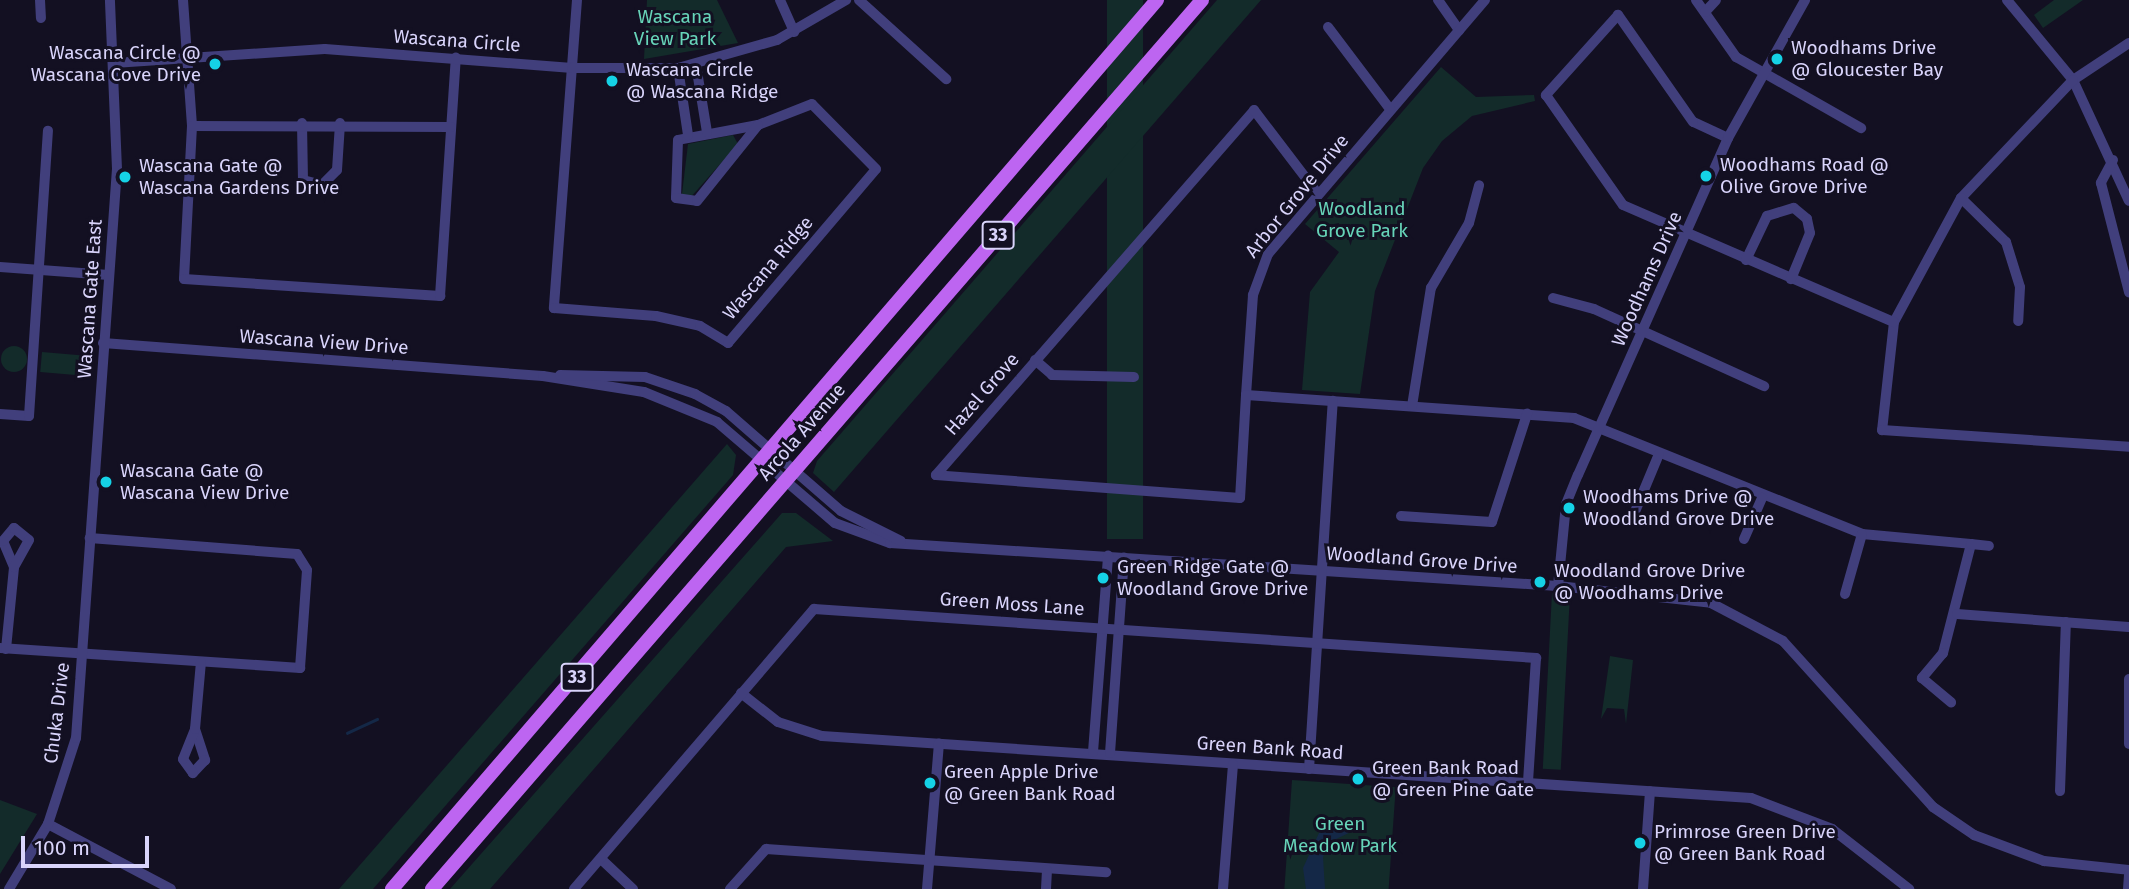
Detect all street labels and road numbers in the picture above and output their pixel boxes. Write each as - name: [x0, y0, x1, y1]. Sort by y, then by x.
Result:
- street label: Wascana Circle: [393, 25, 521, 57]
- street label: Arbor Grove Drive: [1240, 130, 1354, 262]
- street label: Woodhams Drive: [1607, 208, 1687, 350]
- street label: Wascana Ridge: [718, 212, 818, 324]
- street label: Wascana Gate East: [73, 218, 107, 380]
- road number: 33: [981, 220, 1016, 249]
- street label: Wascana View Drive: [239, 325, 409, 359]
- street label: Hazel Grove: [940, 348, 1024, 440]
- street label: Arcola Avenue: [754, 379, 850, 485]
- street label: Woodland Grove Drive: [1326, 542, 1518, 578]
- street label: Green Moss Lane: [939, 588, 1085, 620]
- street label: Chuka Drive: [39, 661, 75, 765]
- road number: 33: [560, 662, 594, 692]
- street label: Green Bank Road: [1196, 731, 1344, 765]

